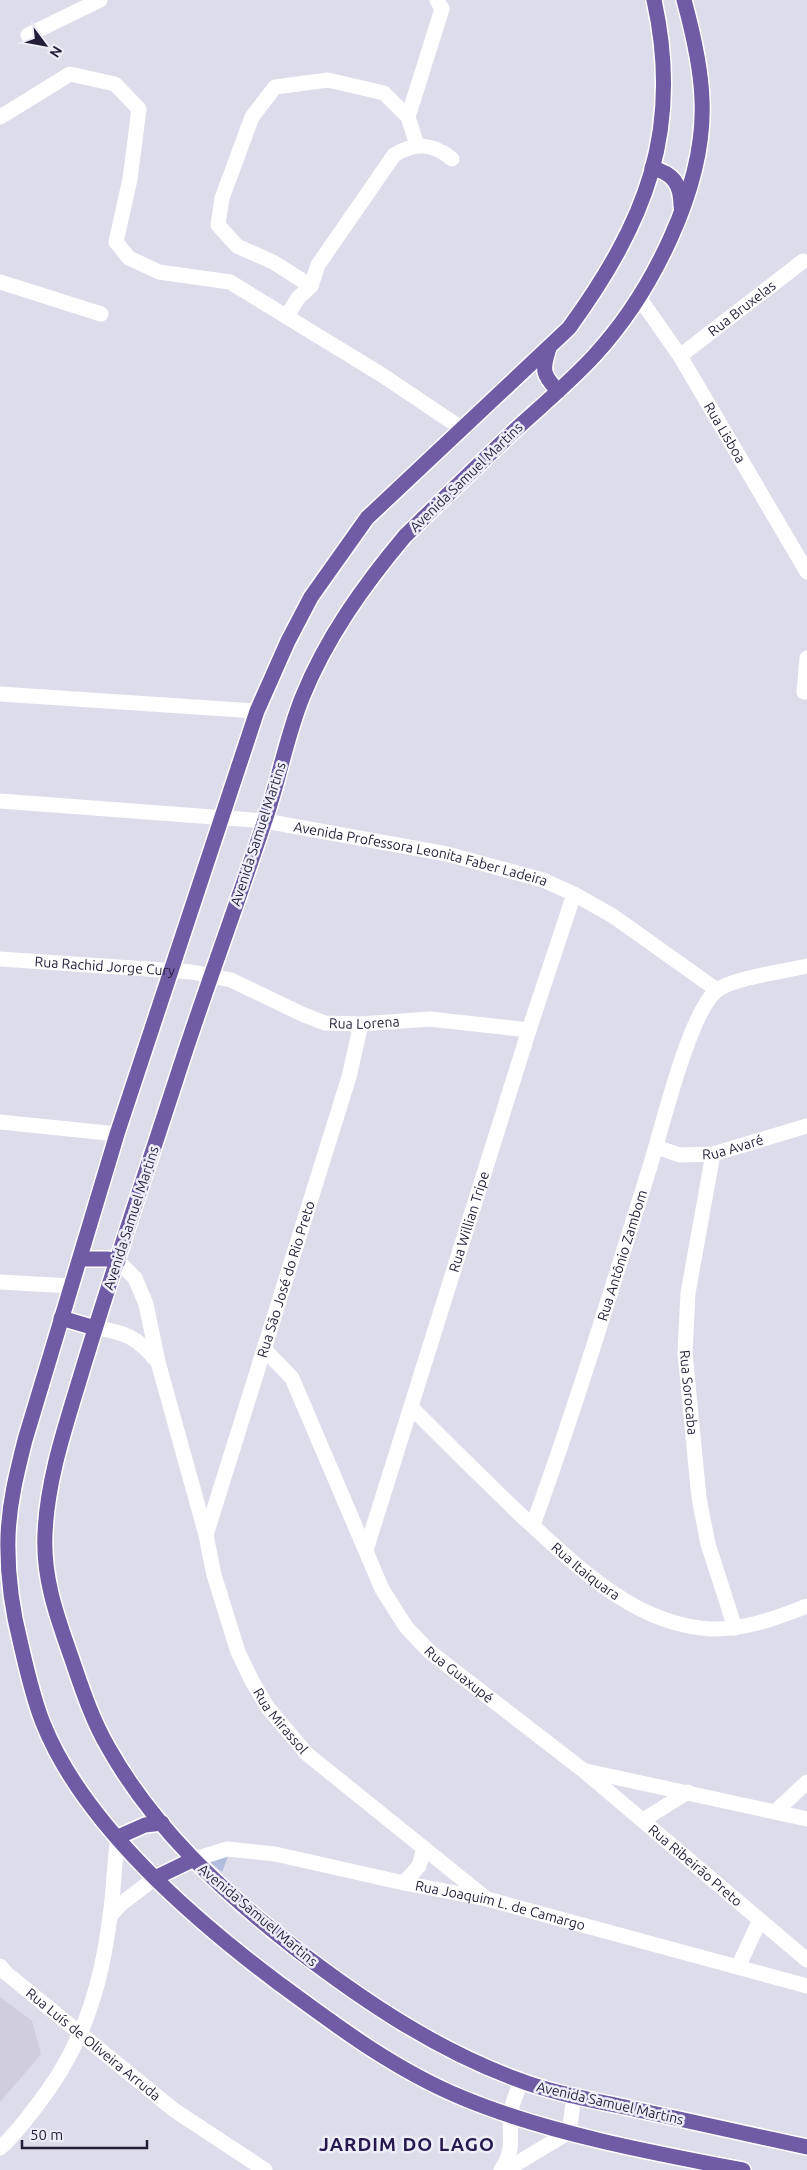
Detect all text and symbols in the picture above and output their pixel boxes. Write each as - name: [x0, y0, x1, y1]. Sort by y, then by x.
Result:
- north arrow: [20, 20, 70, 70]
- text: N: [46, 43, 66, 61]
- street label: Rua Bruxelas: [705, 277, 779, 339]
- street label: Rua Lisboa: [701, 399, 749, 466]
- street label: Avenida Samuel Martins: [406, 419, 526, 535]
- street label: Avenida Samuel Martins: [227, 760, 289, 908]
- street label: Avenida Professora Leonita Faber Ladeira: [293, 818, 551, 889]
- street label: Rua Rachid Jorge Cury: [34, 953, 176, 979]
- street label: Rua Lorena: [329, 1013, 400, 1032]
- street label: Rua Avaré: [702, 1131, 765, 1162]
- street label: Avenida Samuel Martins: [100, 1144, 162, 1292]
- street label: Rua Willian Tripe: [446, 1169, 492, 1274]
- street label: Rua Antônio Zambom: [594, 1188, 650, 1323]
- street label: Rua São José do Rio Preto: [254, 1199, 318, 1360]
- street label: Rua Sorocaba: [677, 1349, 701, 1436]
- street label: Rua Itaiquara: [548, 1539, 623, 1603]
- street label: Rua Guaxupé: [421, 1643, 497, 1706]
- street label: Rua Mirassol: [250, 1685, 312, 1757]
- street label: Rua Ribeirão Preto: [645, 1821, 746, 1910]
- street label: Avenida Samuel Martins: [195, 1861, 321, 1969]
- street label: Rua Joaquim L. de Camargo: [414, 1877, 587, 1933]
- street label: Rua Luís de Oliveira Arruda: [23, 1985, 164, 2104]
- street label: Avenida Samuel Martins: [535, 2078, 685, 2128]
- scale bar: [22, 2118, 148, 2150]
- text: 50 m: [30, 2126, 63, 2143]
- district label: JARDIM DO LAGO: [319, 2133, 495, 2155]

